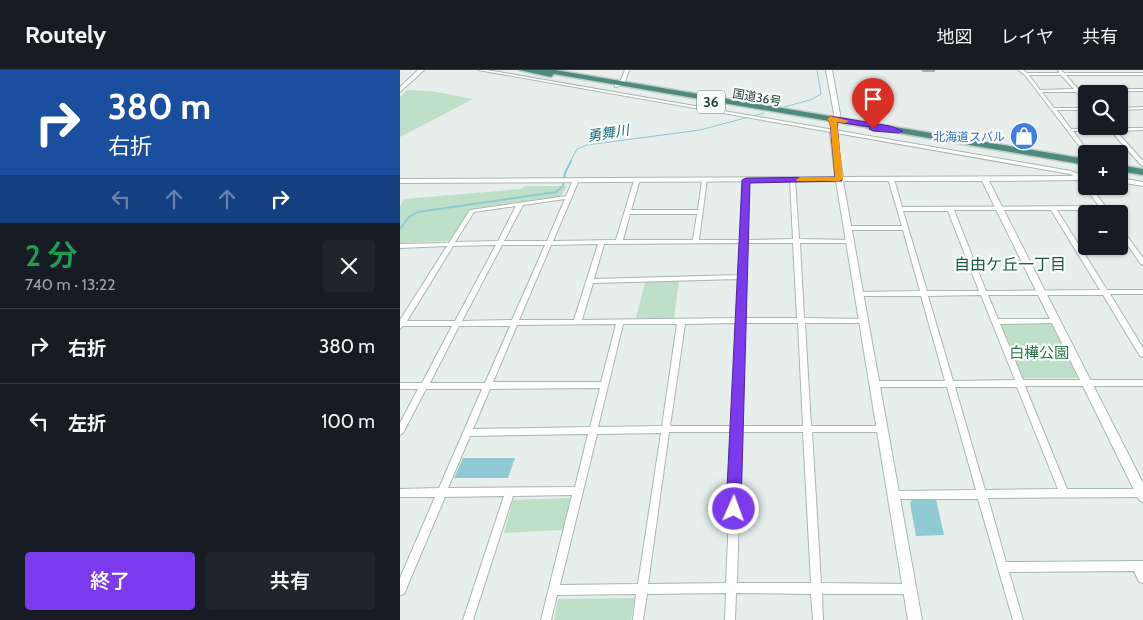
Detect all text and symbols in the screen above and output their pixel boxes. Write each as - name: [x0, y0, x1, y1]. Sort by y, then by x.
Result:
- text: Routely: [25, 20, 106, 49]
- text: 地図: [937, 26, 973, 48]
- text: レイヤ: [1001, 26, 1054, 48]
- text: 共有: [1082, 26, 1118, 48]
- pin: [852, 78, 894, 129]
- text: 380 m: [108, 85, 211, 128]
- street label: 国道36号: [731, 85, 783, 109]
- icon: arrive: [859, 85, 887, 113]
- map controls: [1078, 85, 1128, 255]
- button: search: [1078, 85, 1128, 135]
- icon: right: [25, 90, 90, 155]
- road number: 36: [697, 91, 725, 114]
- water label: 勇舞川: [586, 121, 632, 145]
- shop icon: 北海道スバル: [1009, 121, 1039, 151]
- place label: 北海道スバル: [933, 129, 1005, 144]
- text: 右折: [108, 133, 152, 160]
- button: +: [1078, 145, 1128, 195]
- icon: left: [107, 185, 135, 213]
- icon: ahead: [160, 185, 188, 213]
- icon: ahead: [213, 185, 241, 213]
- icon: right: [266, 185, 294, 213]
- button: −: [1078, 205, 1128, 255]
- text: 2 分: [25, 237, 78, 274]
- button: close: [323, 240, 375, 292]
- district label: 自由ケ丘一丁目: [954, 255, 1066, 274]
- text: 740 m · 13:22: [25, 275, 116, 294]
- icon: right: [25, 332, 53, 360]
- text: 380 m: [319, 335, 375, 358]
- text: 右折: [68, 337, 106, 360]
- park label: 白樺公園: [1009, 344, 1069, 362]
- icon: left: [25, 407, 53, 435]
- text: 100 m: [321, 410, 375, 433]
- text: 左折: [68, 412, 106, 435]
- position arrow: [707, 482, 759, 534]
- button: 終了: [25, 552, 195, 610]
- button: 共有: [205, 552, 375, 610]

